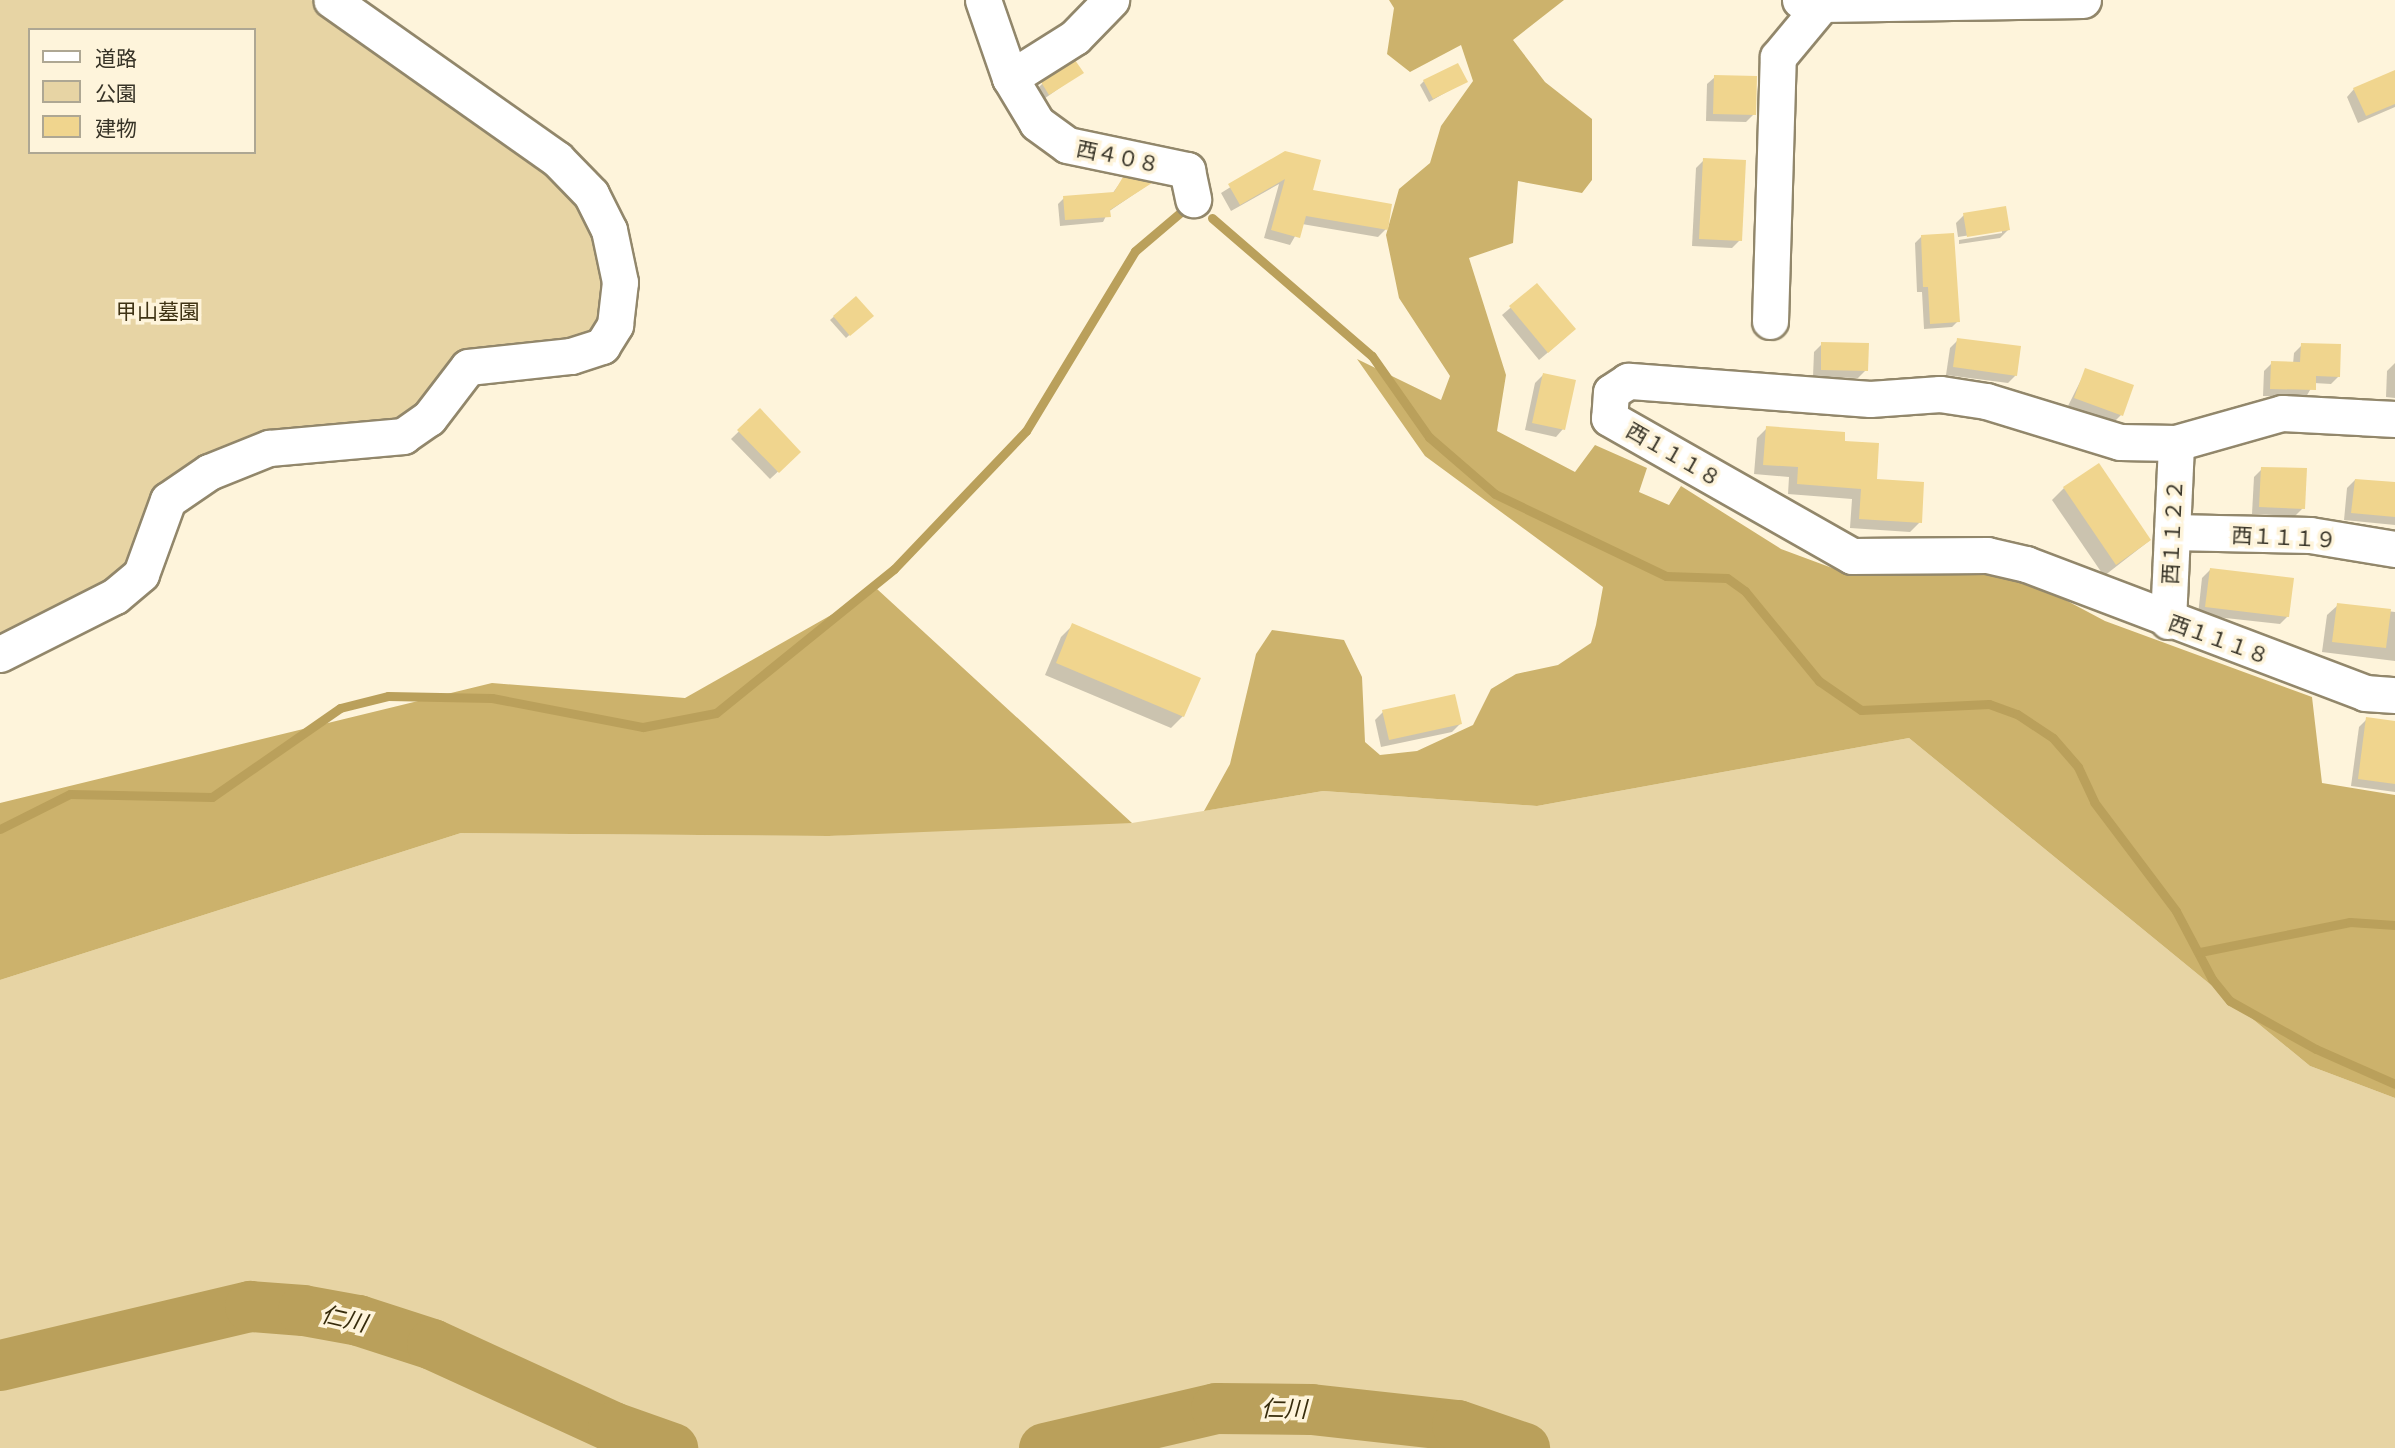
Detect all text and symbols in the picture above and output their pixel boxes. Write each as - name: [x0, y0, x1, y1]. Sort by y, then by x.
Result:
- legend: [28, 28, 256, 154]
- text: 道路: [95, 46, 137, 70]
- text: 公園: [95, 81, 137, 105]
- text: 建物: [95, 116, 137, 140]
- street label: 西４０８: [1074, 135, 1162, 177]
- park label: 甲山墓園: [116, 298, 200, 324]
- street label: 西１１１８: [1622, 417, 1726, 491]
- street label: 西１１２２: [2157, 479, 2187, 585]
- street label: 西１１１９: [2231, 522, 2337, 552]
- street label: 西１１１８: [2165, 609, 2273, 669]
- water label: 仁川: [318, 1300, 370, 1338]
- water label: 仁川: [1261, 1395, 1307, 1423]

